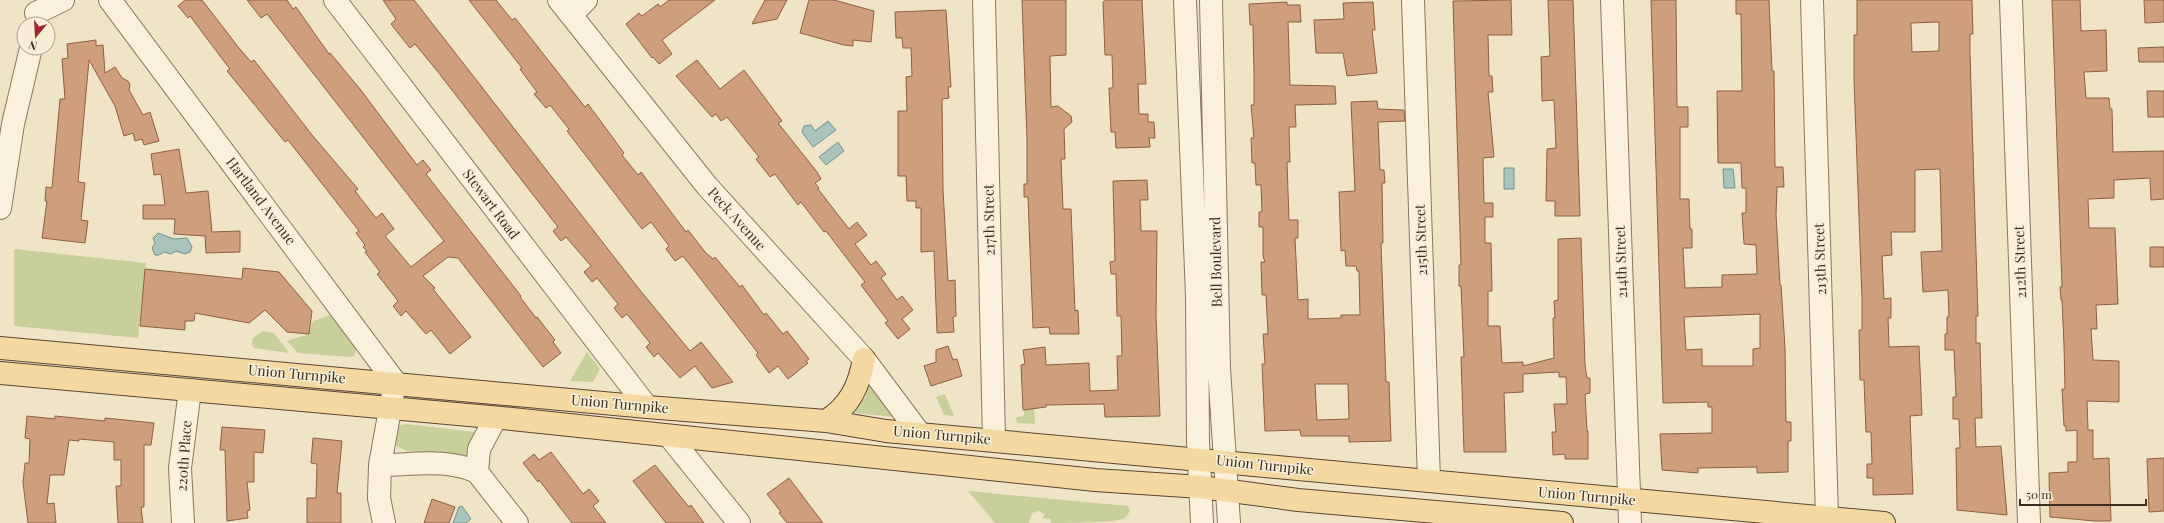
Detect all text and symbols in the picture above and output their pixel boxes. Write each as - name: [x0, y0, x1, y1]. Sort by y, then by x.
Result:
- north arrow: [16, 16, 56, 56]
- text: N: [27, 38, 39, 54]
- street label: Hartland Avenue: [222, 153, 301, 248]
- street label: Stewart Road: [459, 165, 524, 243]
- street label: Peck Avenue: [704, 183, 771, 254]
- street label: 217th Street: [978, 183, 999, 256]
- street label: 215th Street: [1410, 203, 1431, 276]
- street label: Bell Boulevard: [1205, 217, 1226, 307]
- street label: 213th Street: [1809, 222, 1830, 295]
- street label: 214th Street: [1610, 224, 1631, 299]
- street label: 212th Street: [2009, 224, 2030, 299]
- street label: Union Turnpike: [247, 360, 347, 387]
- street label: Union Turnpike: [570, 390, 670, 417]
- street label: 220th Place: [172, 420, 195, 492]
- street label: Union Turnpike: [892, 421, 992, 448]
- street label: Union Turnpike: [1215, 450, 1315, 479]
- scale bar: [2020, 481, 2146, 507]
- street label: Union Turnpike: [1537, 482, 1637, 509]
- text: 50 m: [2026, 486, 2052, 502]

